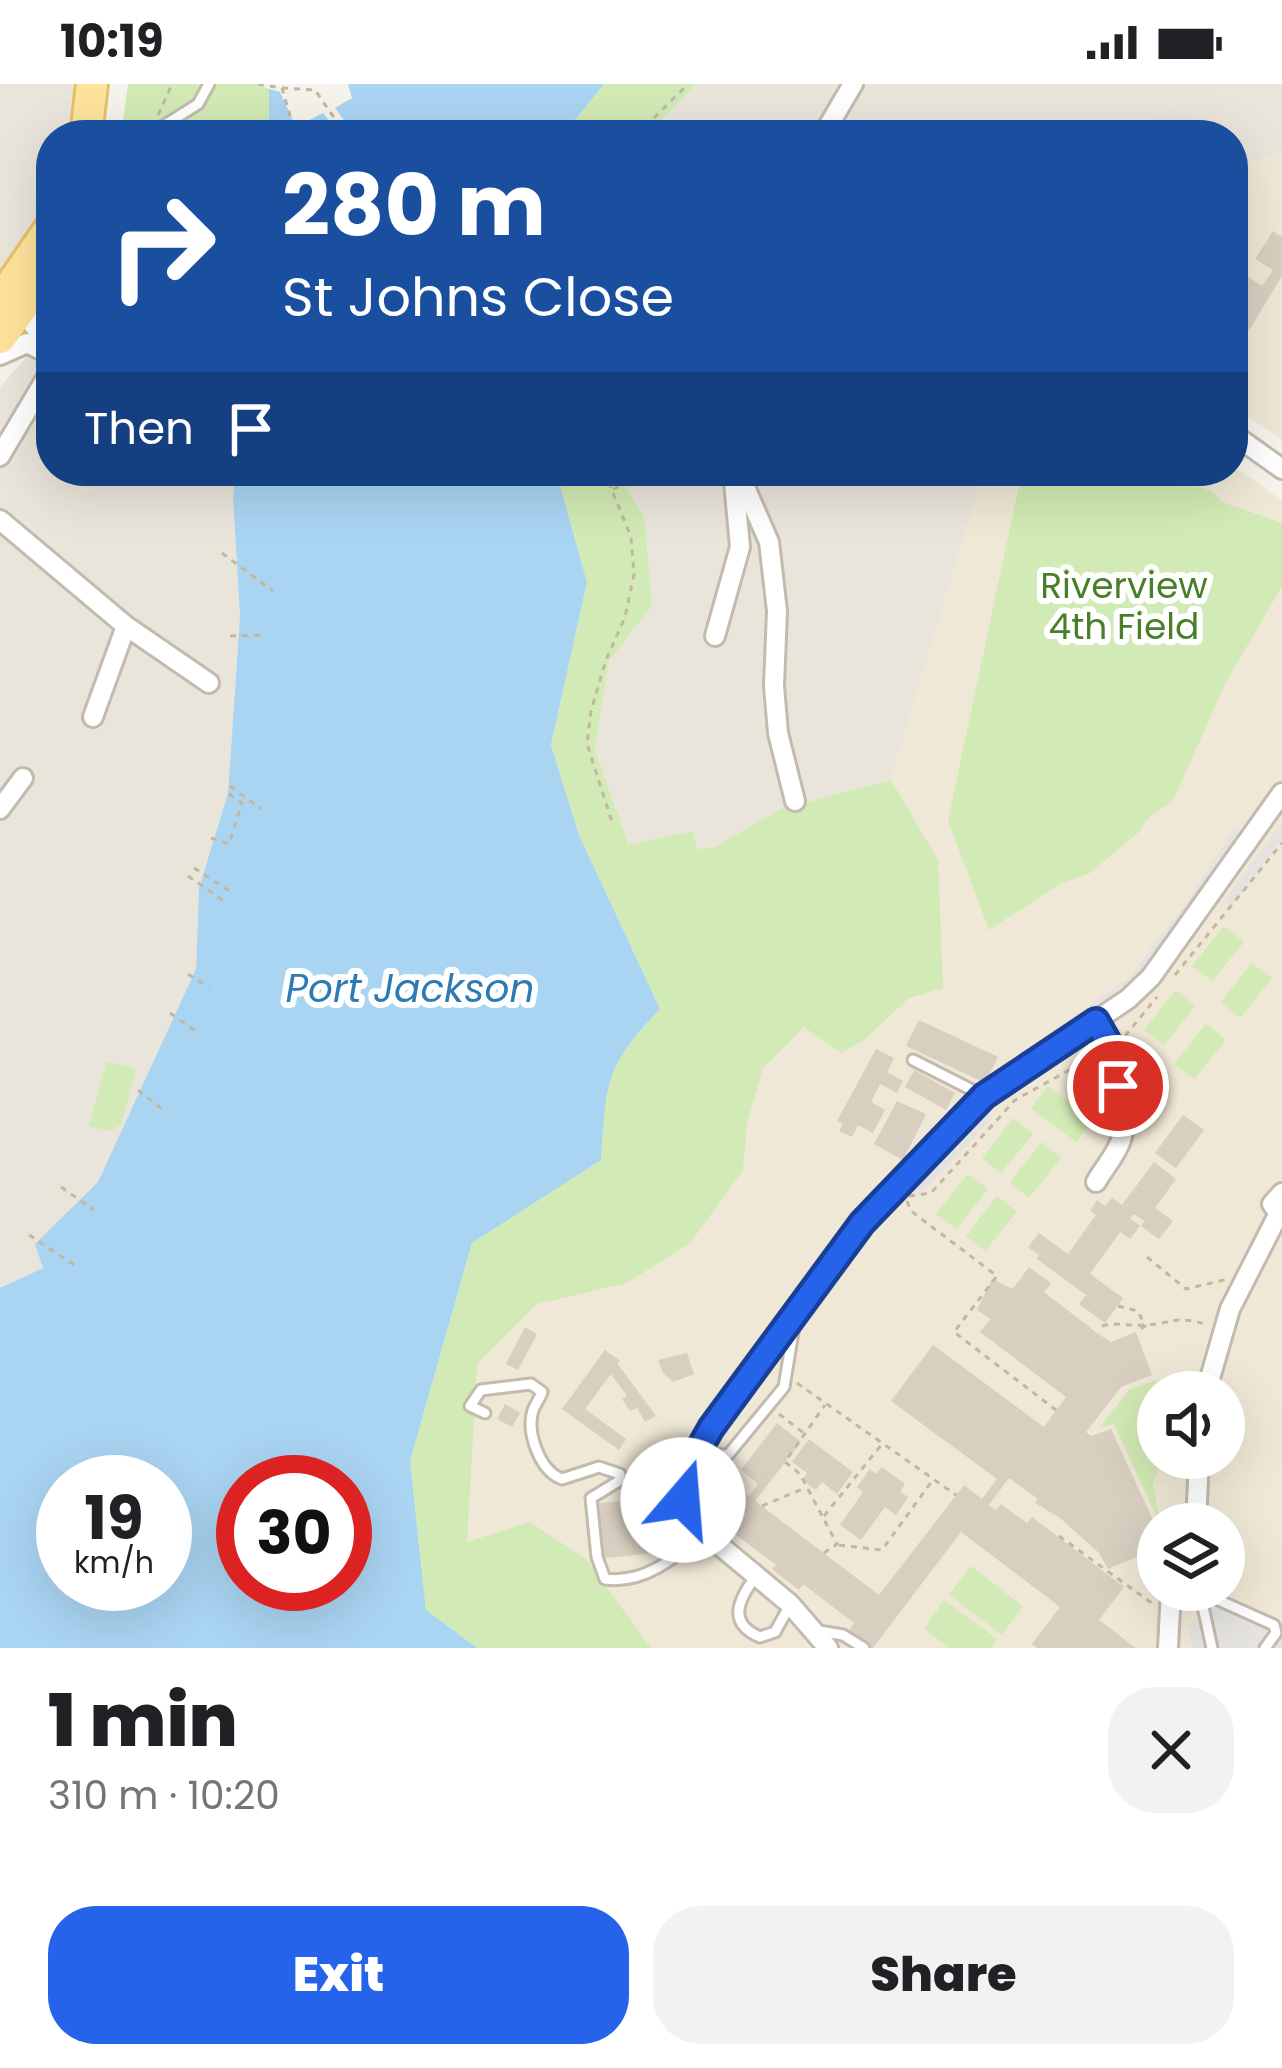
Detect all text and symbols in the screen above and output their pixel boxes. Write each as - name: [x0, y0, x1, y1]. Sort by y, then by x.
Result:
- text: 10:19: [60, 10, 164, 73]
- text: 280 m: [282, 147, 546, 264]
- icon: right: [84, 168, 240, 324]
- text: St Johns Close: [282, 259, 674, 335]
- icon: arrive: [218, 396, 284, 462]
- text: Then: [84, 397, 194, 460]
- park label: Riverview 4th Field: [1040, 560, 1208, 652]
- water label: Port Jackson: [286, 961, 534, 1016]
- pin: [1067, 1035, 1169, 1137]
- icon: arrive: [1085, 1053, 1151, 1119]
- map controls: [1137, 1371, 1245, 1611]
- button: sound: [1137, 1371, 1245, 1479]
- position arrow: [620, 1437, 746, 1563]
- speed limit sign: 30: [216, 1455, 372, 1611]
- text: 19: [84, 1476, 144, 1560]
- button: layers: [1137, 1503, 1245, 1611]
- text: km/h: [74, 1541, 154, 1584]
- text: 1 min: [48, 1670, 238, 1771]
- button: close: [1108, 1687, 1234, 1813]
- text: 310 m · 10:20: [48, 1768, 280, 1823]
- button: Exit: [48, 1906, 629, 2044]
- button: Share: [653, 1906, 1234, 2044]

